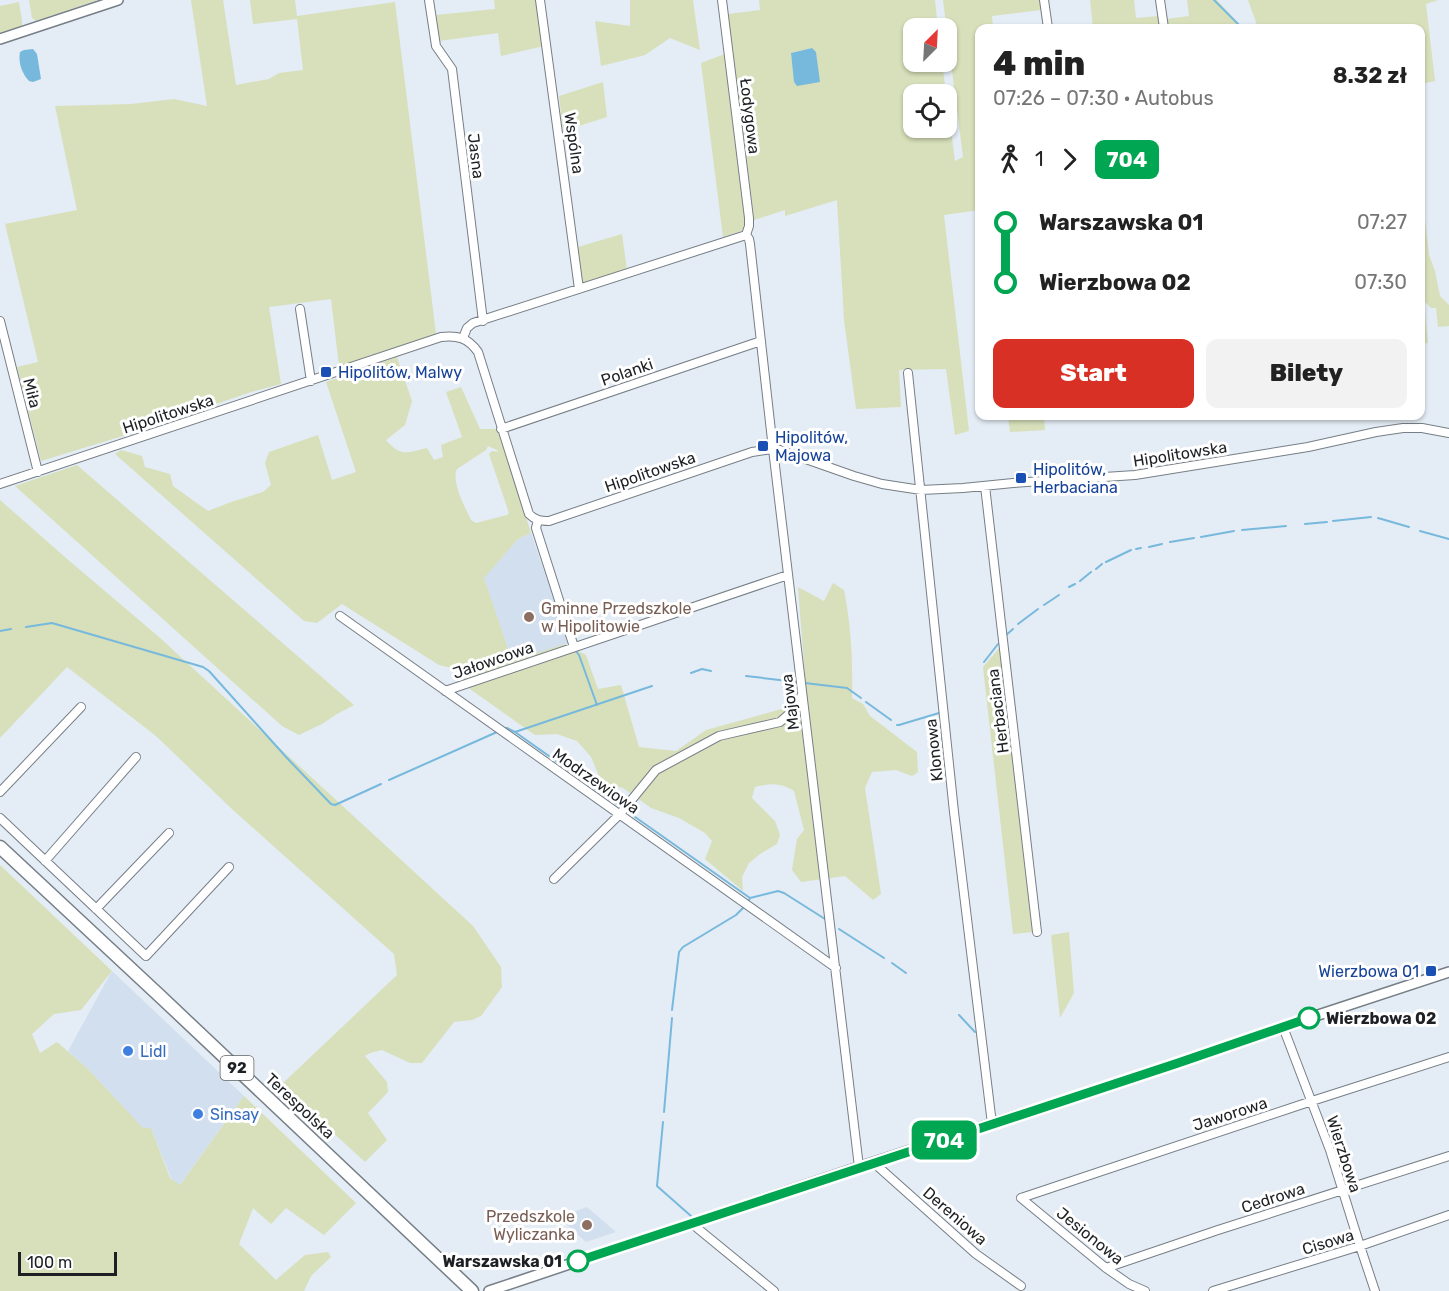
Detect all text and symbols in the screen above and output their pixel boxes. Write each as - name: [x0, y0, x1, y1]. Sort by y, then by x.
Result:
- north arrow: [903, 18, 957, 72]
- map controls: [903, 18, 957, 138]
- text: 4 min: [993, 44, 1085, 83]
- text: 8.32 zł: [1333, 62, 1407, 89]
- street label: Łodygowa: [736, 77, 764, 155]
- button: locate: [903, 84, 957, 138]
- text: 07:26 – 07:30 · Autobus: [993, 86, 1214, 110]
- street label: Wspólna: [560, 111, 588, 175]
- street label: Jasna: [464, 132, 488, 180]
- icon: walk: [993, 143, 1026, 176]
- icon: forward: [1053, 143, 1086, 176]
- text: 1: [1035, 147, 1044, 171]
- text: 704: [1107, 147, 1147, 172]
- text: Warszawska 01: [1039, 209, 1203, 236]
- text: 07:27: [1357, 210, 1407, 234]
- text: Wierzbowa 02: [1039, 269, 1191, 296]
- text: 07:30: [1354, 270, 1407, 294]
- button: Start: [993, 339, 1194, 408]
- button: Bilety: [1206, 339, 1407, 408]
- street label: Polanki: [598, 354, 656, 390]
- place label: Hipolitów, Malwy: [338, 363, 462, 382]
- marker: Hipolitów, Malwy: [319, 365, 333, 379]
- street label: Miła: [19, 376, 45, 410]
- street label: Hipolitowska: [120, 390, 216, 438]
- place label: Hipolitów, Majowa: [775, 428, 848, 465]
- street label: Hipolitowska: [1132, 437, 1228, 471]
- marker: Hipolitów, Majowa: [756, 439, 770, 453]
- street label: Hipolitowska: [602, 448, 698, 496]
- place label: Hipolitów, Herbaciana: [1033, 460, 1118, 497]
- marker: Hipolitów, Herbaciana: [1014, 471, 1028, 485]
- place label: Gminne Przedszkole w Hipolitowie: [541, 599, 691, 636]
- marker: Gminne Przedszkole w Hipolitowie: [522, 610, 536, 624]
- street label: Jałowcowa: [450, 637, 536, 683]
- street label: Herbaciana: [983, 668, 1013, 754]
- street label: Majowa: [777, 673, 803, 731]
- street label: Klonowa: [921, 718, 947, 782]
- street label: Modrzewiowa: [549, 744, 643, 818]
- place label: Wierzbowa 01: [1318, 962, 1419, 981]
- marker: Wierzbowa 01: [1424, 964, 1438, 978]
- marker: Wierzbowa 02: [1298, 1007, 1320, 1029]
- place label: Wierzbowa 02: [1326, 1009, 1436, 1028]
- place label: Lidl: [140, 1042, 166, 1061]
- marker: Lidl: [121, 1044, 135, 1058]
- road number: 92: [220, 1056, 254, 1080]
- street label: Terespolska: [262, 1069, 338, 1143]
- street label: Jaworowa: [1190, 1093, 1270, 1135]
- place label: Sinsay: [210, 1105, 259, 1124]
- marker: Sinsay: [191, 1107, 205, 1121]
- street label: Wierzbowa: [1323, 1113, 1365, 1195]
- line badge: 704: [910, 1120, 978, 1160]
- text: 704: [924, 1128, 964, 1153]
- street label: Cedrowa: [1239, 1179, 1307, 1217]
- street label: Dereniowa: [919, 1183, 991, 1249]
- street label: Jesionowa: [1053, 1203, 1127, 1269]
- place label: Przedszkole Wyliczanka: [486, 1207, 575, 1244]
- marker: Przedszkole Wyliczanka: [580, 1218, 594, 1232]
- street label: Cisowa: [1300, 1225, 1356, 1259]
- scale bar: [18, 1249, 117, 1276]
- marker: Warszawska 01: [567, 1250, 589, 1272]
- place label: Warszawska 01: [442, 1252, 562, 1271]
- text: 100 m: [27, 1253, 72, 1272]

